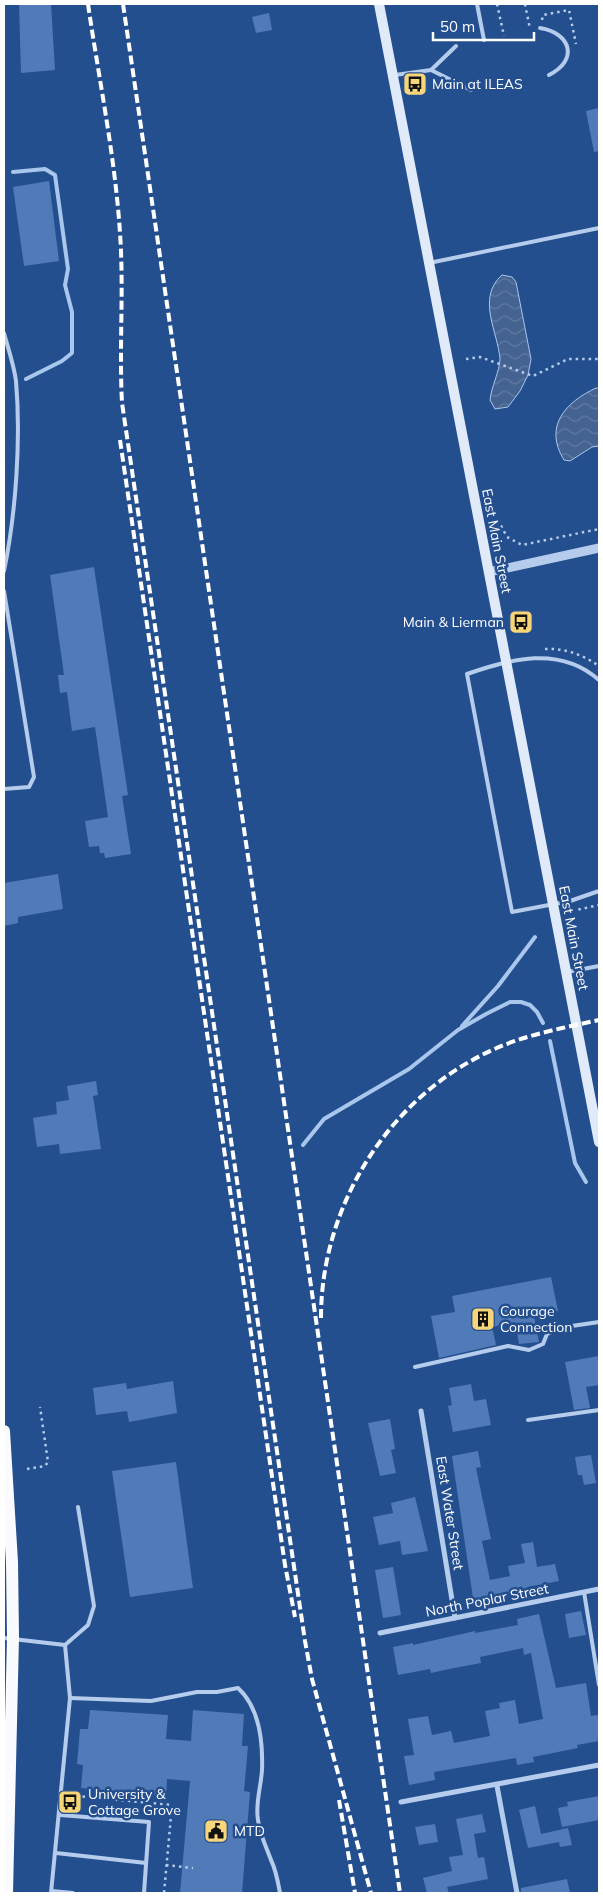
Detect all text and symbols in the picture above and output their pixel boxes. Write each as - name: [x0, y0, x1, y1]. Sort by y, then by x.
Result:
- scale bar: [433, 10, 534, 42]
- text: 50 m: [440, 17, 475, 36]
- bus stop icon: Main at ILEAS: [402, 71, 428, 97]
- place label: Main at ILEAS: [432, 75, 523, 93]
- street label: East Main Street: [478, 487, 516, 595]
- bus stop icon: Main & Lierman: [508, 609, 534, 635]
- place label: Main & Lierman: [403, 613, 504, 631]
- street label: East Main Street: [555, 884, 593, 992]
- place label: Courage Connection: [500, 1302, 572, 1336]
- building icon: Courage Connection: [470, 1306, 496, 1332]
- street label: East Water Street: [432, 1455, 468, 1571]
- street label: North Poplar Street: [424, 1579, 550, 1621]
- place label: University & Cottage Grove: [88, 1785, 181, 1819]
- bus stop icon: University & Cottage Grove: [57, 1789, 83, 1815]
- public building icon: MTD: [203, 1818, 229, 1844]
- place label: MTD: [234, 1822, 265, 1840]

